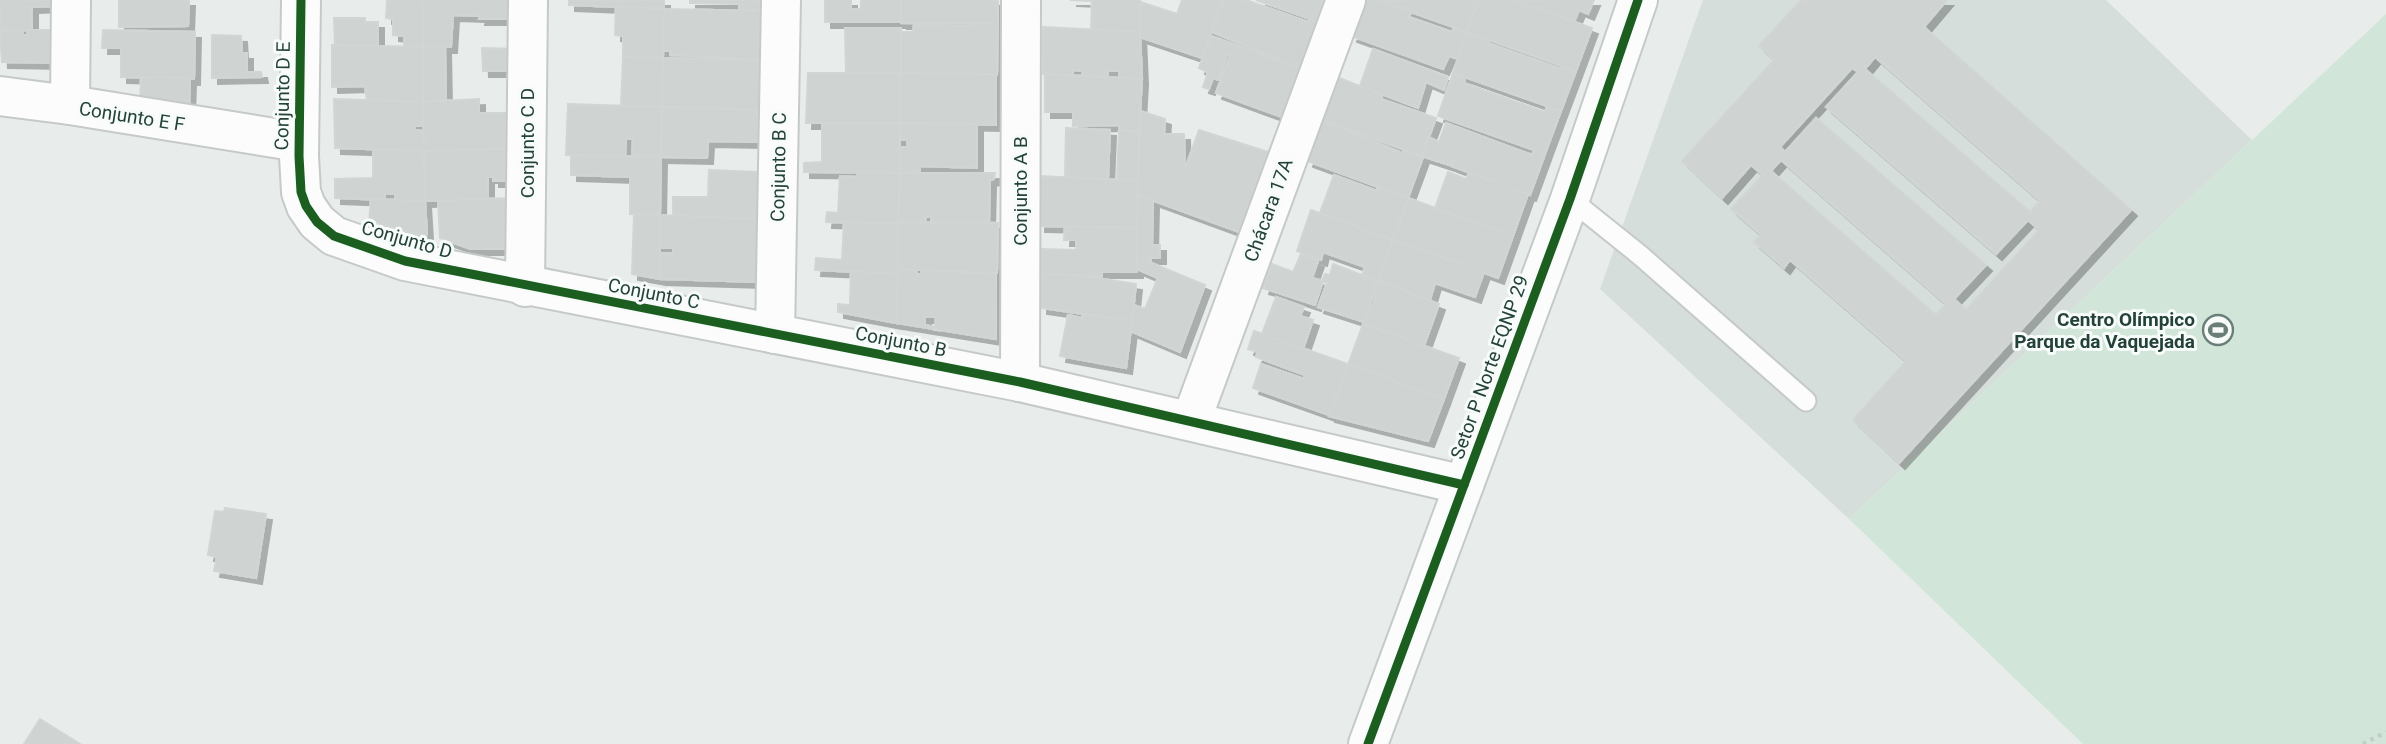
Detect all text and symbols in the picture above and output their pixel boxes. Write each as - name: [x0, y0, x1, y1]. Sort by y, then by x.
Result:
- street label: Conjunto D E: [270, 41, 295, 151]
- street label: Conjunto C D: [516, 88, 539, 198]
- street label: Conjunto E F: [77, 97, 186, 136]
- street label: Conjunto B C: [766, 112, 791, 222]
- street label: Conjunto A B: [1009, 136, 1032, 246]
- street label: Chácara 17A: [1239, 155, 1298, 265]
- street label: Conjunto D: [359, 216, 455, 263]
- street label: Setor P Norte EQNP 29: [1446, 272, 1533, 462]
- street label: Conjunto C: [606, 273, 702, 314]
- place label: Centro Olímpico Parque da Vaquejada: [2014, 308, 2195, 353]
- sports icon: Centro Olímpico Parque da Vaquejada: [2201, 313, 2235, 347]
- street label: Conjunto B: [853, 321, 949, 362]

